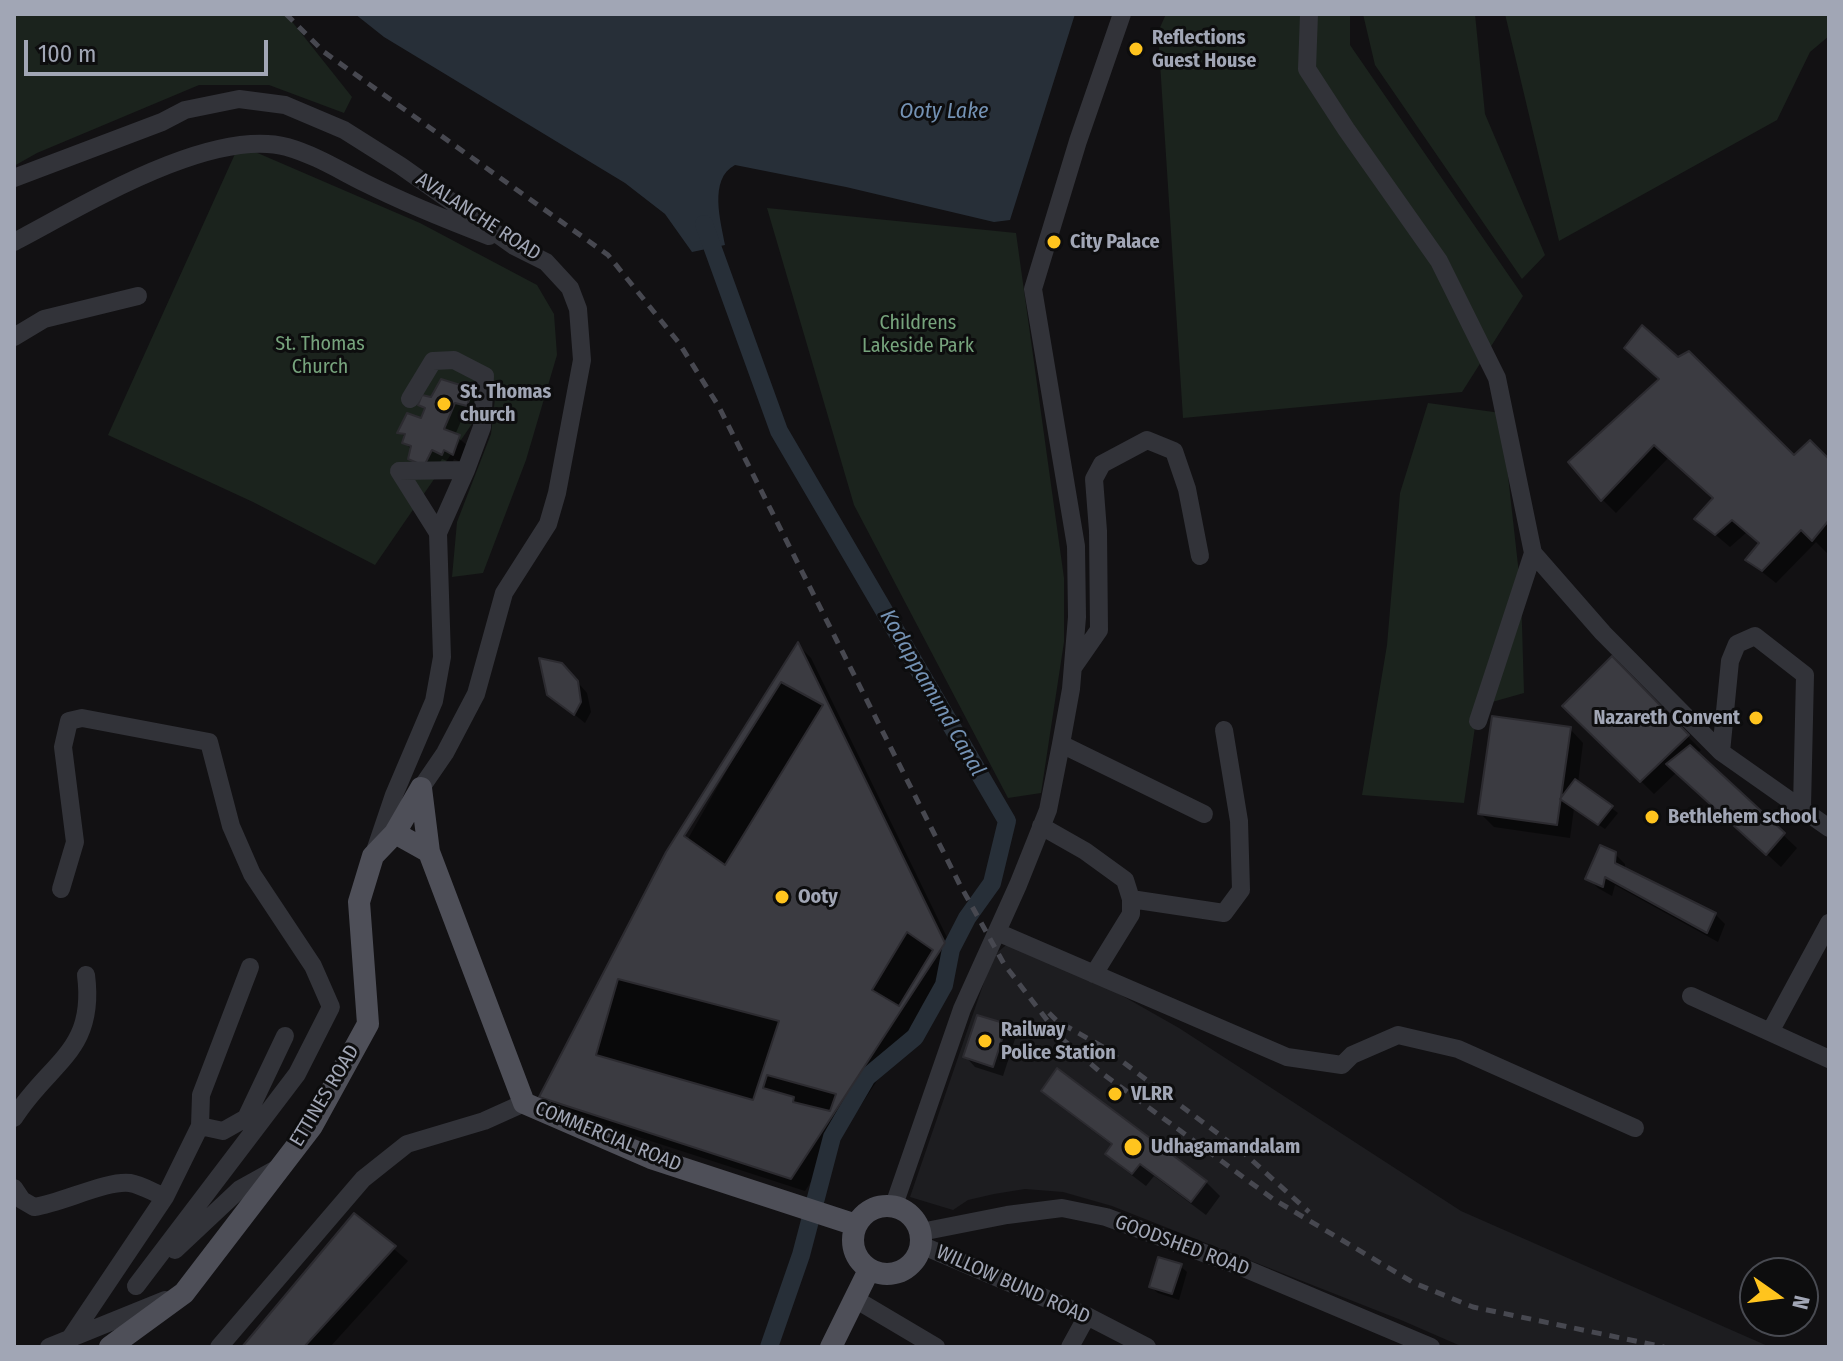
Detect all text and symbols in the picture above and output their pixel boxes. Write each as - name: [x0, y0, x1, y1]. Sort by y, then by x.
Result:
- scale bar: [28, 24, 272, 74]
- place label: Reflections Guest House: [1152, 26, 1256, 73]
- text: 100 m: [38, 40, 96, 68]
- marker: Reflections Guest House: [1127, 40, 1145, 58]
- water label: Ooty Lake: [899, 99, 989, 125]
- street label: AVALANCHE ROAD: [411, 168, 545, 266]
- place label: City Palace: [1070, 230, 1160, 254]
- marker: City Palace: [1045, 233, 1063, 251]
- park label: Childrens Lakeside Park: [862, 311, 974, 358]
- park label: St. Thomas Church: [275, 332, 365, 379]
- place label: St. Thomas church: [460, 380, 551, 427]
- marker: St. Thomas church: [435, 395, 453, 413]
- water label: Kodappamund Canal: [874, 605, 990, 781]
- place label: Nazareth Convent: [1593, 706, 1740, 730]
- marker: Nazareth Convent: [1747, 709, 1765, 727]
- place label: Bethlehem school: [1668, 805, 1817, 829]
- marker: Bethlehem school: [1643, 808, 1661, 826]
- place label: Ooty: [798, 885, 838, 909]
- marker: Ooty: [773, 888, 791, 906]
- place label: Railway Police Station: [1001, 1018, 1116, 1065]
- marker: Railway Police Station: [976, 1032, 994, 1050]
- street label: ETTINES ROAD: [285, 1041, 365, 1151]
- place label: VLRR: [1131, 1082, 1173, 1106]
- marker: VLRR: [1106, 1085, 1124, 1103]
- street label: COMMERCIAL ROAD: [531, 1097, 685, 1177]
- place label: Udhagamandalam: [1151, 1135, 1300, 1159]
- marker: Udhagamandalam: [1122, 1136, 1144, 1158]
- street label: GOODSHED ROAD: [1112, 1211, 1252, 1281]
- street label: WILLOW BUND ROAD: [932, 1240, 1094, 1330]
- north arrow: [1739, 1257, 1819, 1337]
- text: N: [1786, 1293, 1816, 1312]

